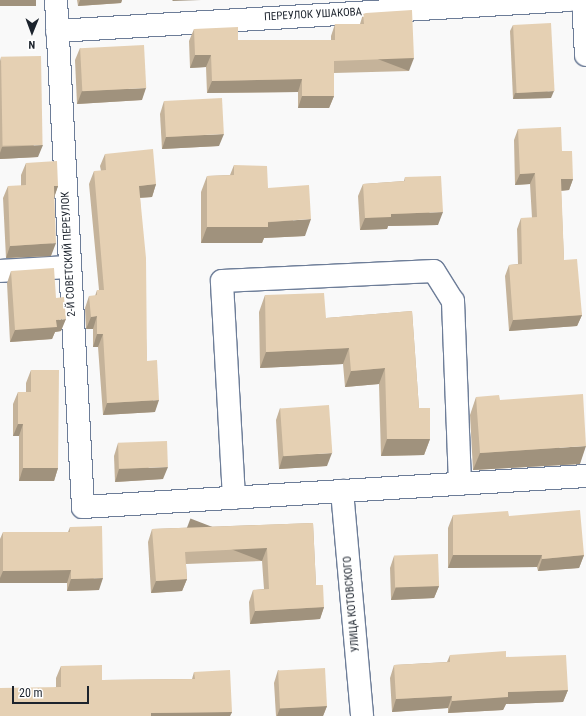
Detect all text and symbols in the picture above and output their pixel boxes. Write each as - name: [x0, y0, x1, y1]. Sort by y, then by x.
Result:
- street label: ПЕРЕУЛОК УШАКОВА: [264, 6, 362, 24]
- north arrow: [12, 12, 52, 52]
- text: N: [28, 38, 35, 51]
- street label: 2-Й СОВЕТСКИЙ ПЕРЕУЛОК: [59, 191, 79, 317]
- street label: УЛИЦА КОТОВСКОГО: [341, 555, 363, 653]
- scale bar: [14, 678, 91, 704]
- text: 20 m: [19, 686, 43, 700]

